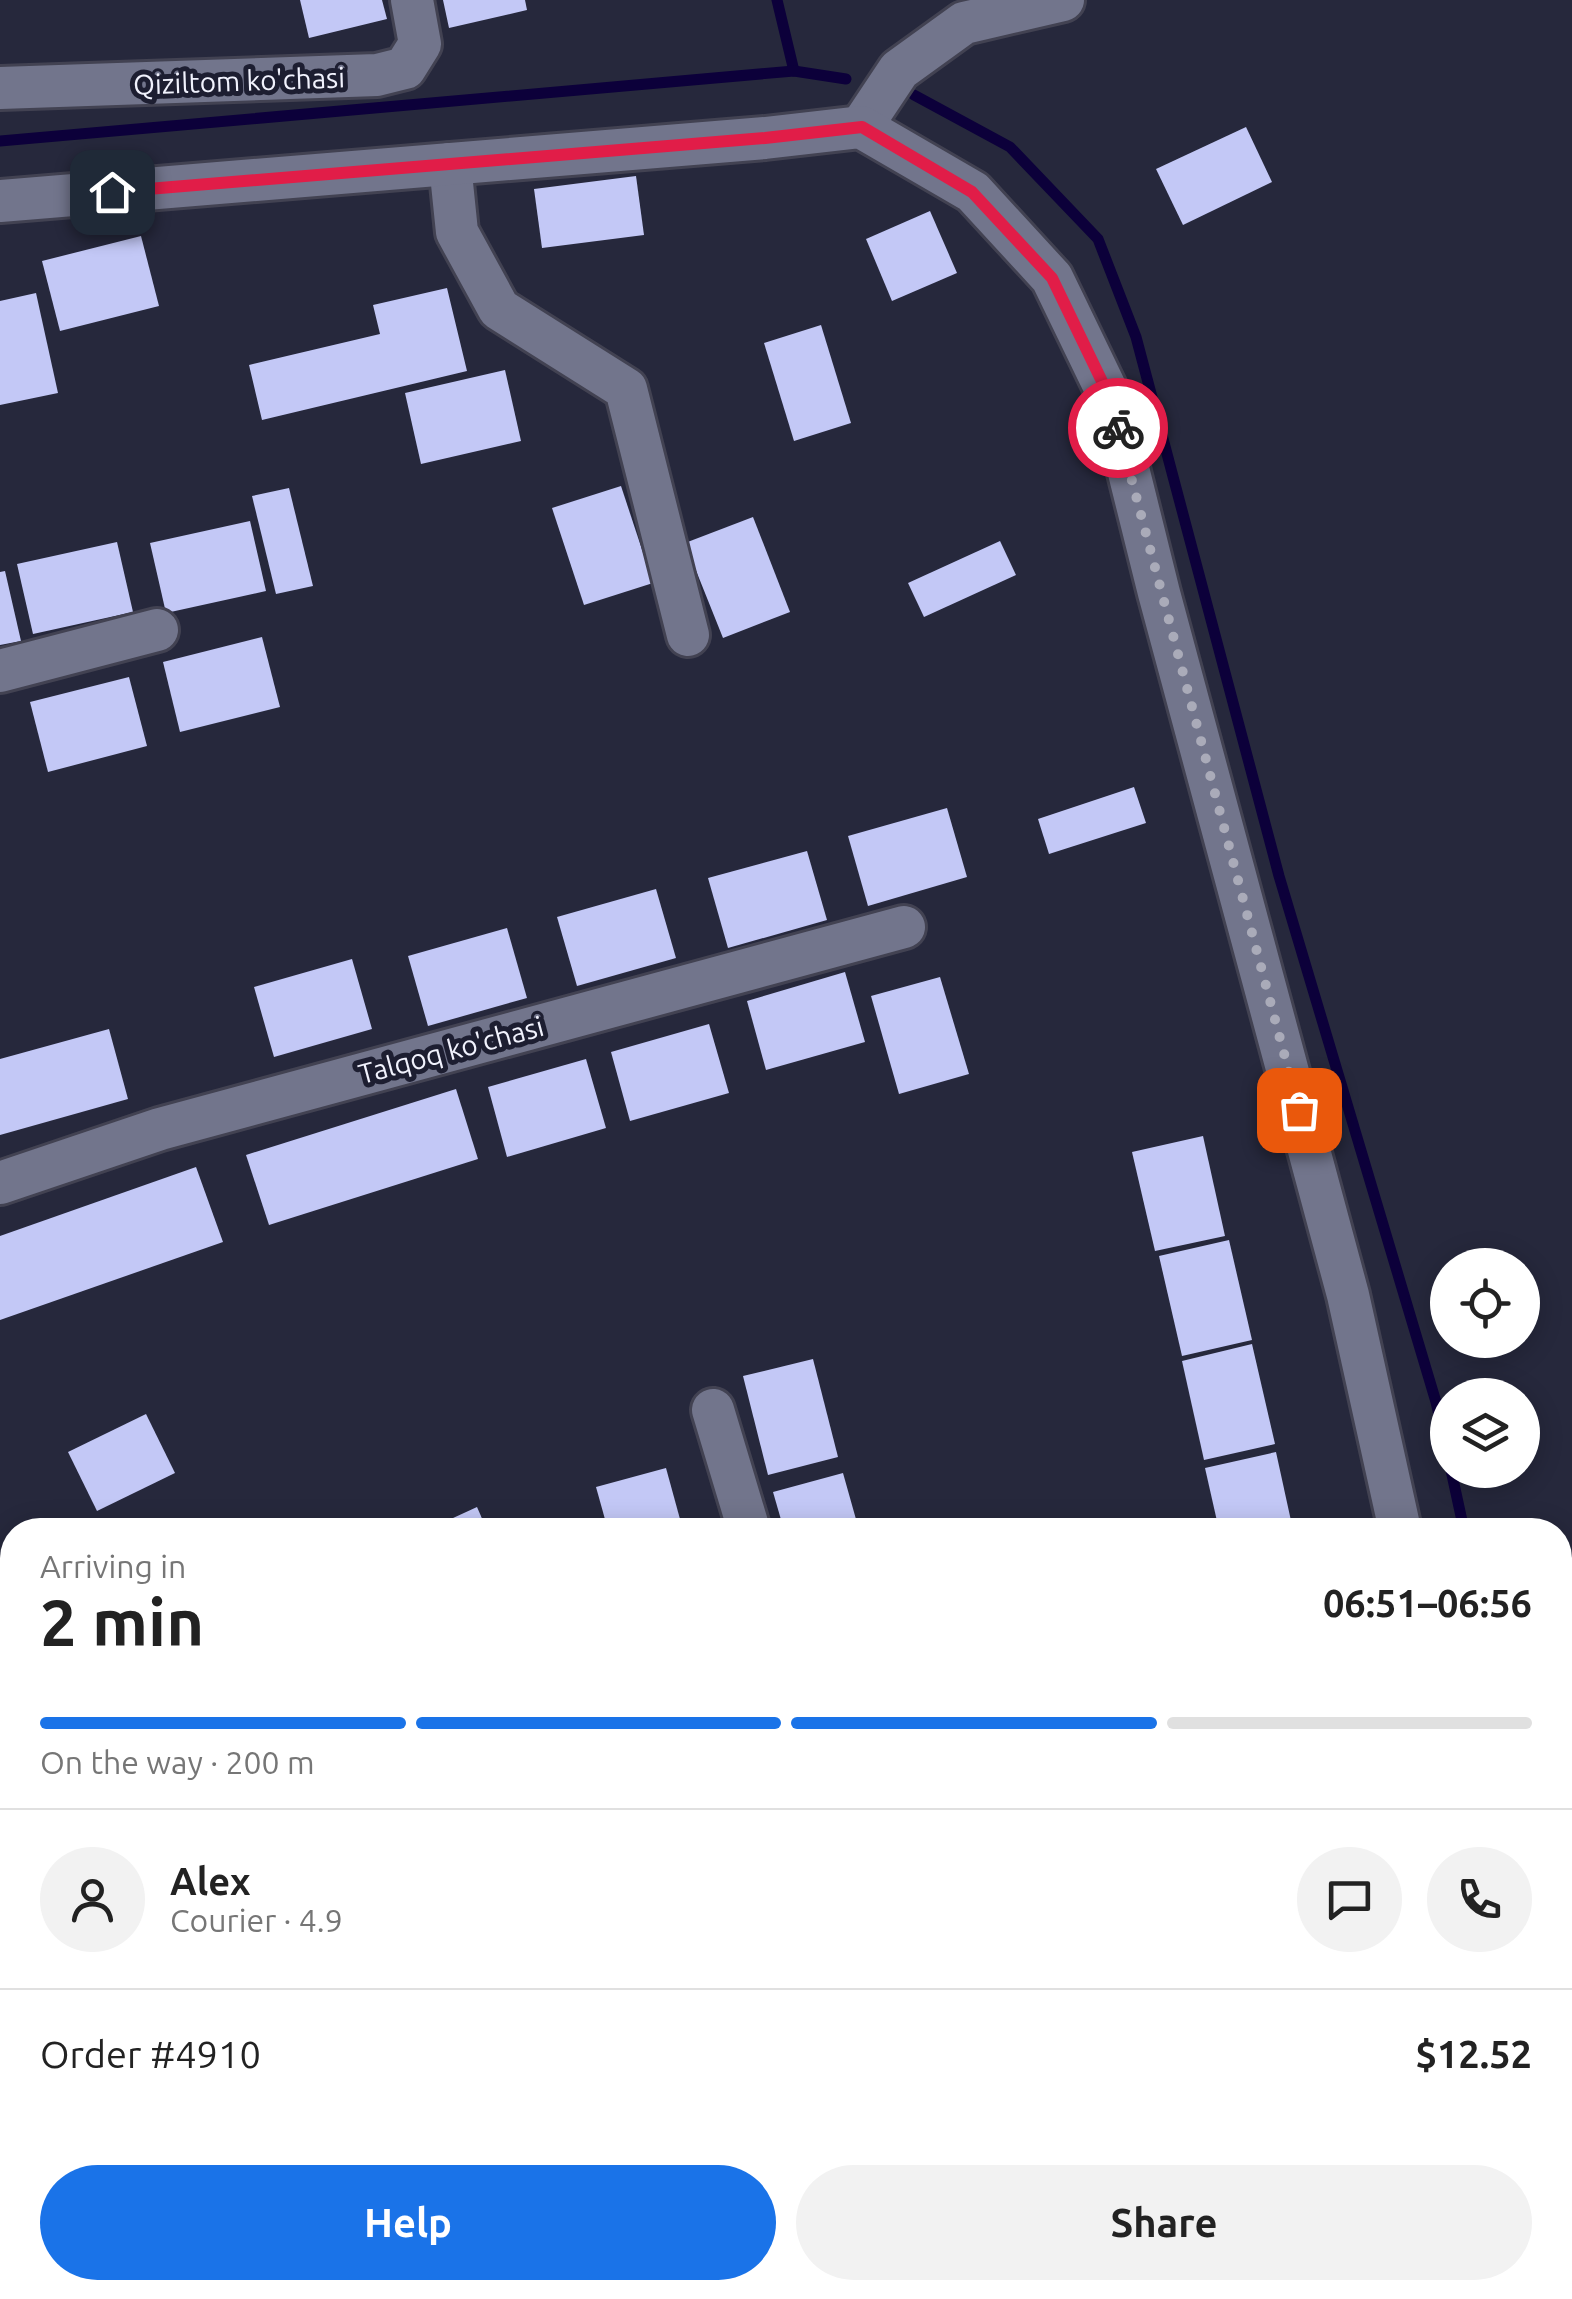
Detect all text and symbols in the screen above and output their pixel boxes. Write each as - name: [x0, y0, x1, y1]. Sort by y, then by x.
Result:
- street label: Qiziltom ko'chasi: [133, 61, 345, 100]
- pin: [70, 150, 155, 235]
- icon: home: [85, 165, 140, 220]
- courier: [1068, 378, 1168, 478]
- icon: bike: [1091, 401, 1146, 456]
- street label: Talqoq ko'chasi: [355, 1010, 547, 1089]
- pin: [1257, 1068, 1342, 1153]
- icon: bag: [1272, 1083, 1327, 1138]
- map controls: [1430, 1248, 1540, 1488]
- button: locate: [1430, 1248, 1540, 1358]
- button: layers: [1430, 1378, 1540, 1488]
- text: Arriving in: [40, 1548, 186, 1584]
- text: 06:51–06:56: [1323, 1582, 1532, 1624]
- text: 2 min: [40, 1585, 204, 1658]
- text: On the way · 200 m: [40, 1744, 315, 1780]
- button: person: [40, 1847, 145, 1952]
- button: chat: [1297, 1847, 1402, 1952]
- button: phone: [1427, 1847, 1532, 1952]
- text: Alex: [170, 1860, 251, 1902]
- text: Courier · 4.9: [170, 1902, 343, 1938]
- text: Order #4910: [40, 2033, 261, 2075]
- text: $12.52: [1415, 2033, 1532, 2075]
- button: Help: [40, 2165, 776, 2280]
- button: Share: [796, 2165, 1532, 2280]

